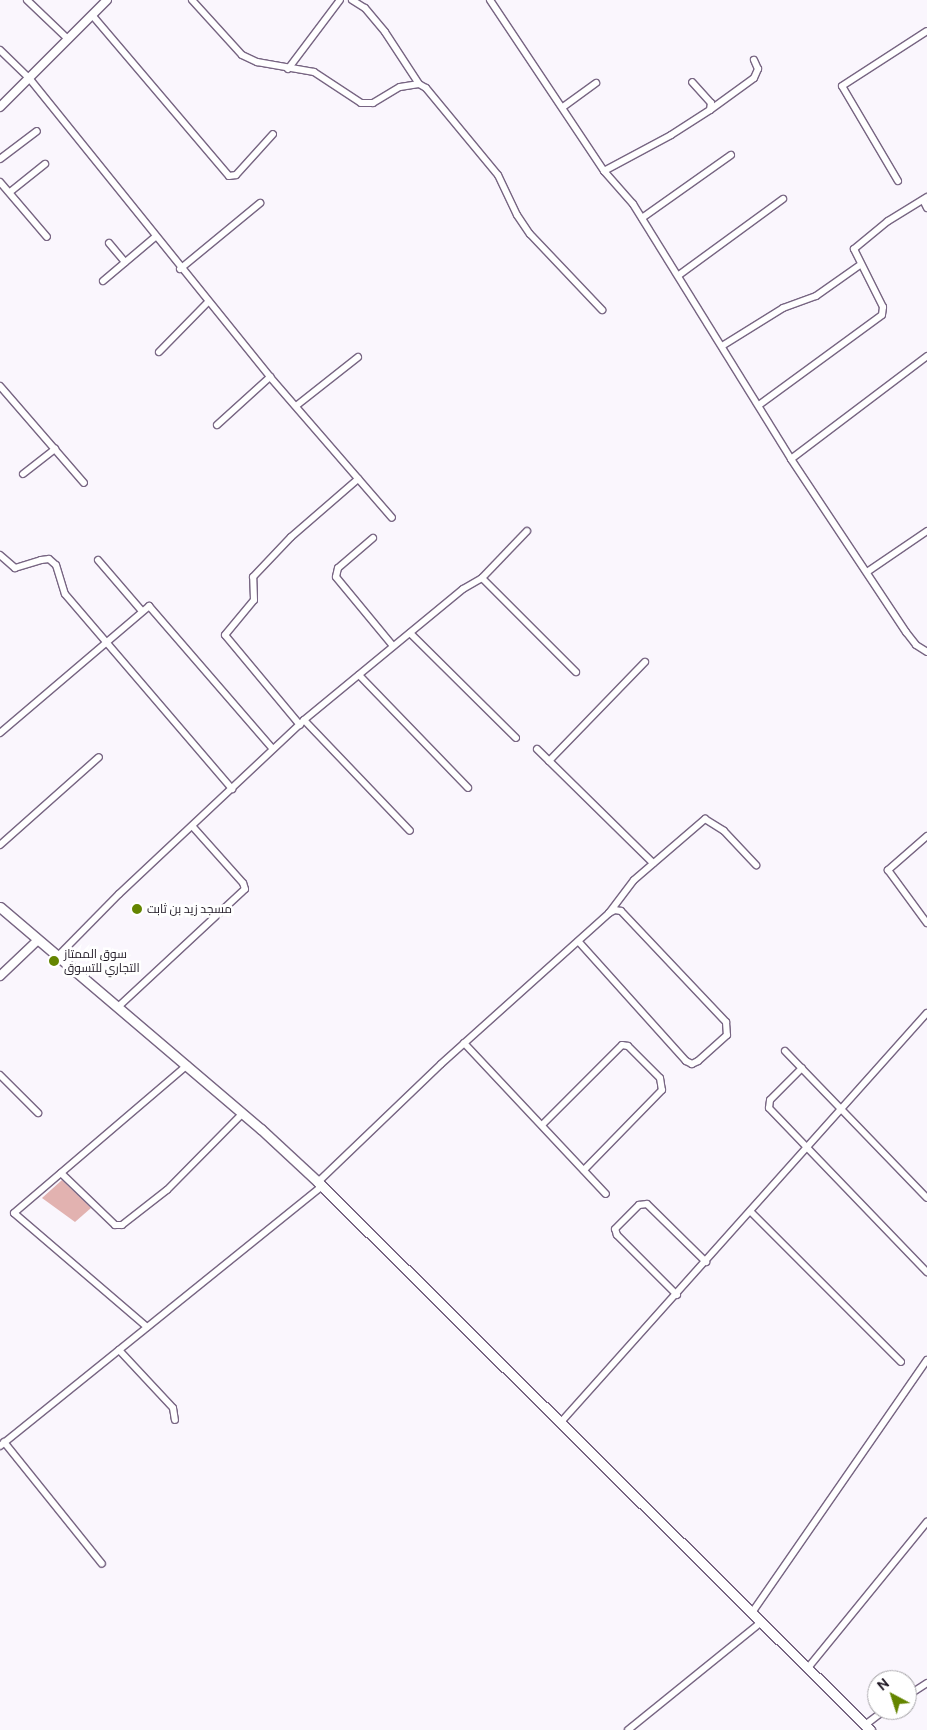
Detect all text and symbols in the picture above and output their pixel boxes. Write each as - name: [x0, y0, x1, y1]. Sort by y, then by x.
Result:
- place label: مسجد زيد بن ثابت: [147, 902, 232, 916]
- marker: مسجد زيد بن ثابت: [131, 903, 143, 915]
- place label: سوق الممتاز التجاري للتسوق: [64, 947, 140, 975]
- marker: سوق الممتاز التجاري للتسوق: [48, 955, 60, 967]
- north arrow: [867, 1670, 917, 1720]
- text: N: [874, 1675, 892, 1694]

